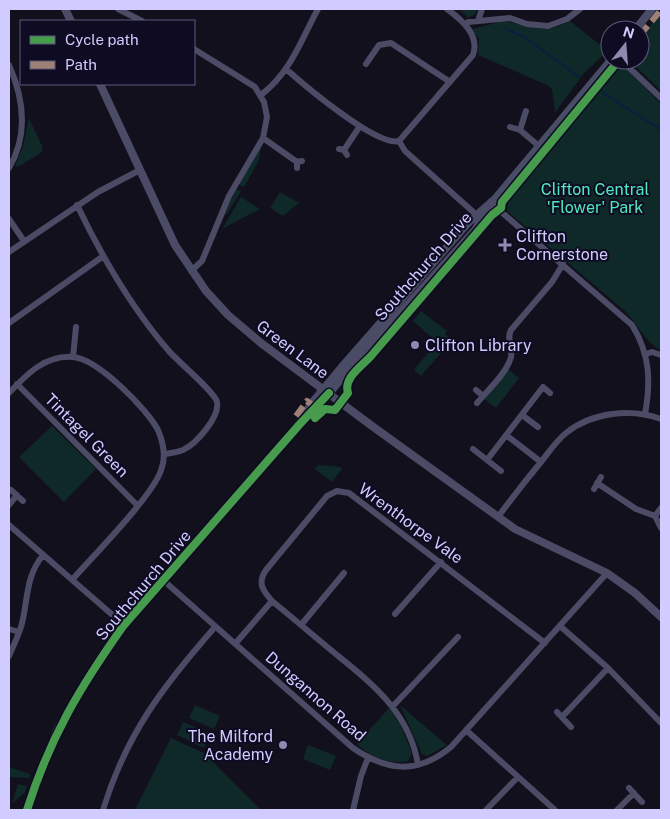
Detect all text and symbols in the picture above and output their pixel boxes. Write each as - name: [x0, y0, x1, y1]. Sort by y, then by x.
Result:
- legend: [20, 20, 195, 85]
- north arrow: [600, 20, 650, 70]
- text: N: [621, 23, 636, 42]
- text: Cycle path: [65, 31, 139, 48]
- text: Path: [65, 56, 97, 73]
- park label: Clifton Central 'Flower' Park: [541, 180, 649, 217]
- street label: Southchurch Drive: [371, 208, 476, 325]
- place label: Clifton Cornerstone: [516, 227, 608, 264]
- marker: Clifton Cornerstone: [498, 238, 512, 252]
- street label: Green Lane: [253, 316, 332, 383]
- place label: Clifton Library: [425, 336, 532, 355]
- marker: Clifton Library: [409, 339, 421, 351]
- street label: Tintagel Green: [41, 390, 132, 481]
- street label: Wrenthorpe Vale: [355, 479, 467, 568]
- street label: Southchurch Drive: [92, 526, 195, 644]
- street label: Dungannon Road: [262, 648, 370, 745]
- place label: The Milford Academy: [188, 727, 273, 764]
- marker: The Milford Academy: [277, 739, 289, 751]

